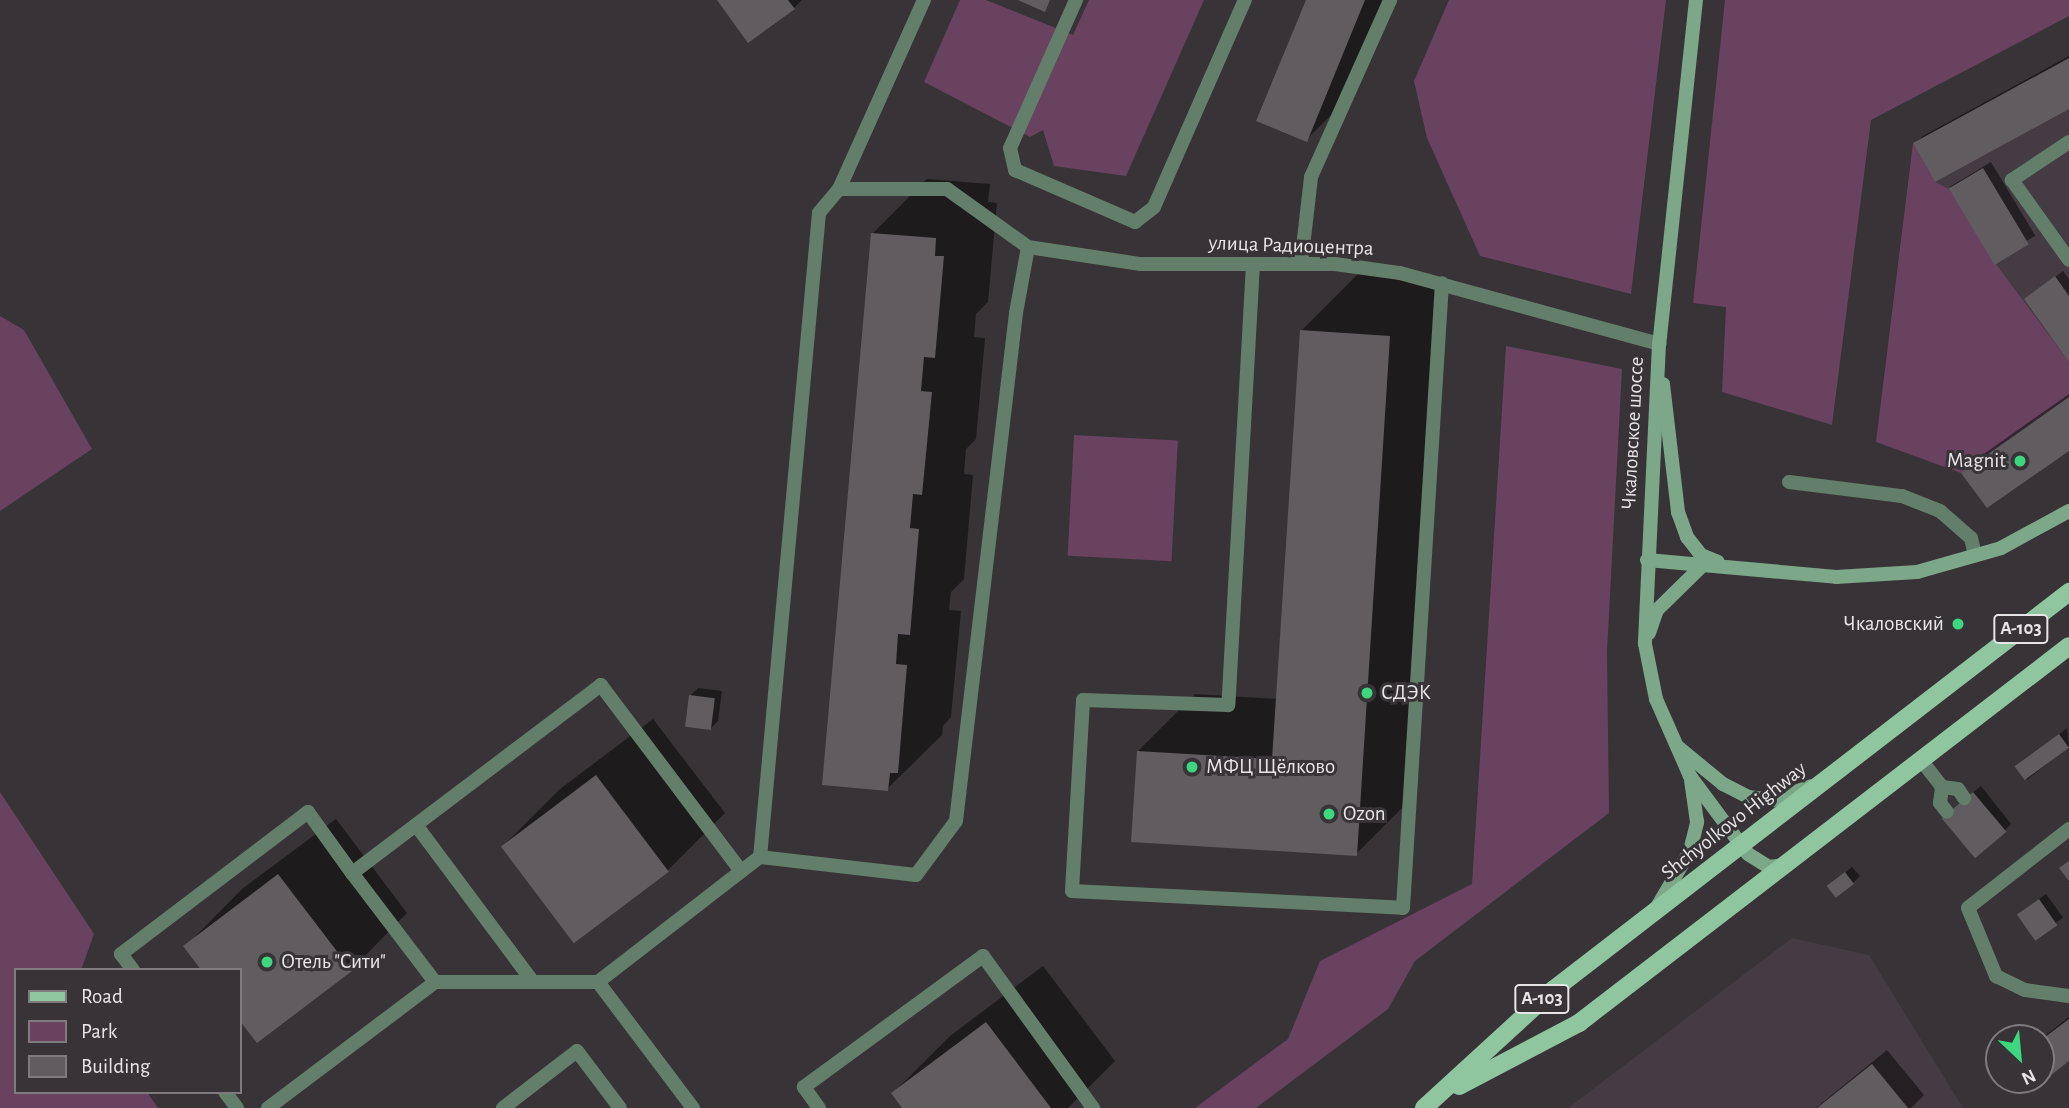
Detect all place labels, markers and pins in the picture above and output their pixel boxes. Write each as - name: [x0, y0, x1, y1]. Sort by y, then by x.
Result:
- place label: Magnit: [1947, 448, 2006, 474]
- marker: Magnit: [2012, 453, 2028, 469]
- place label: Чкаловский: [1844, 611, 1944, 637]
- marker: Чкаловский: [1950, 616, 1966, 632]
- place label: СДЭК: [1381, 680, 1431, 706]
- marker: СДЭК: [1359, 685, 1375, 701]
- place label: МФЦ Щёлково: [1206, 754, 1335, 780]
- marker: МФЦ Щёлково: [1184, 759, 1200, 775]
- place label: Ozon: [1343, 801, 1386, 827]
- marker: Ozon: [1321, 806, 1337, 822]
- place label: Отель "Сити": [281, 949, 386, 975]
- marker: Отель "Сити": [259, 954, 275, 970]

